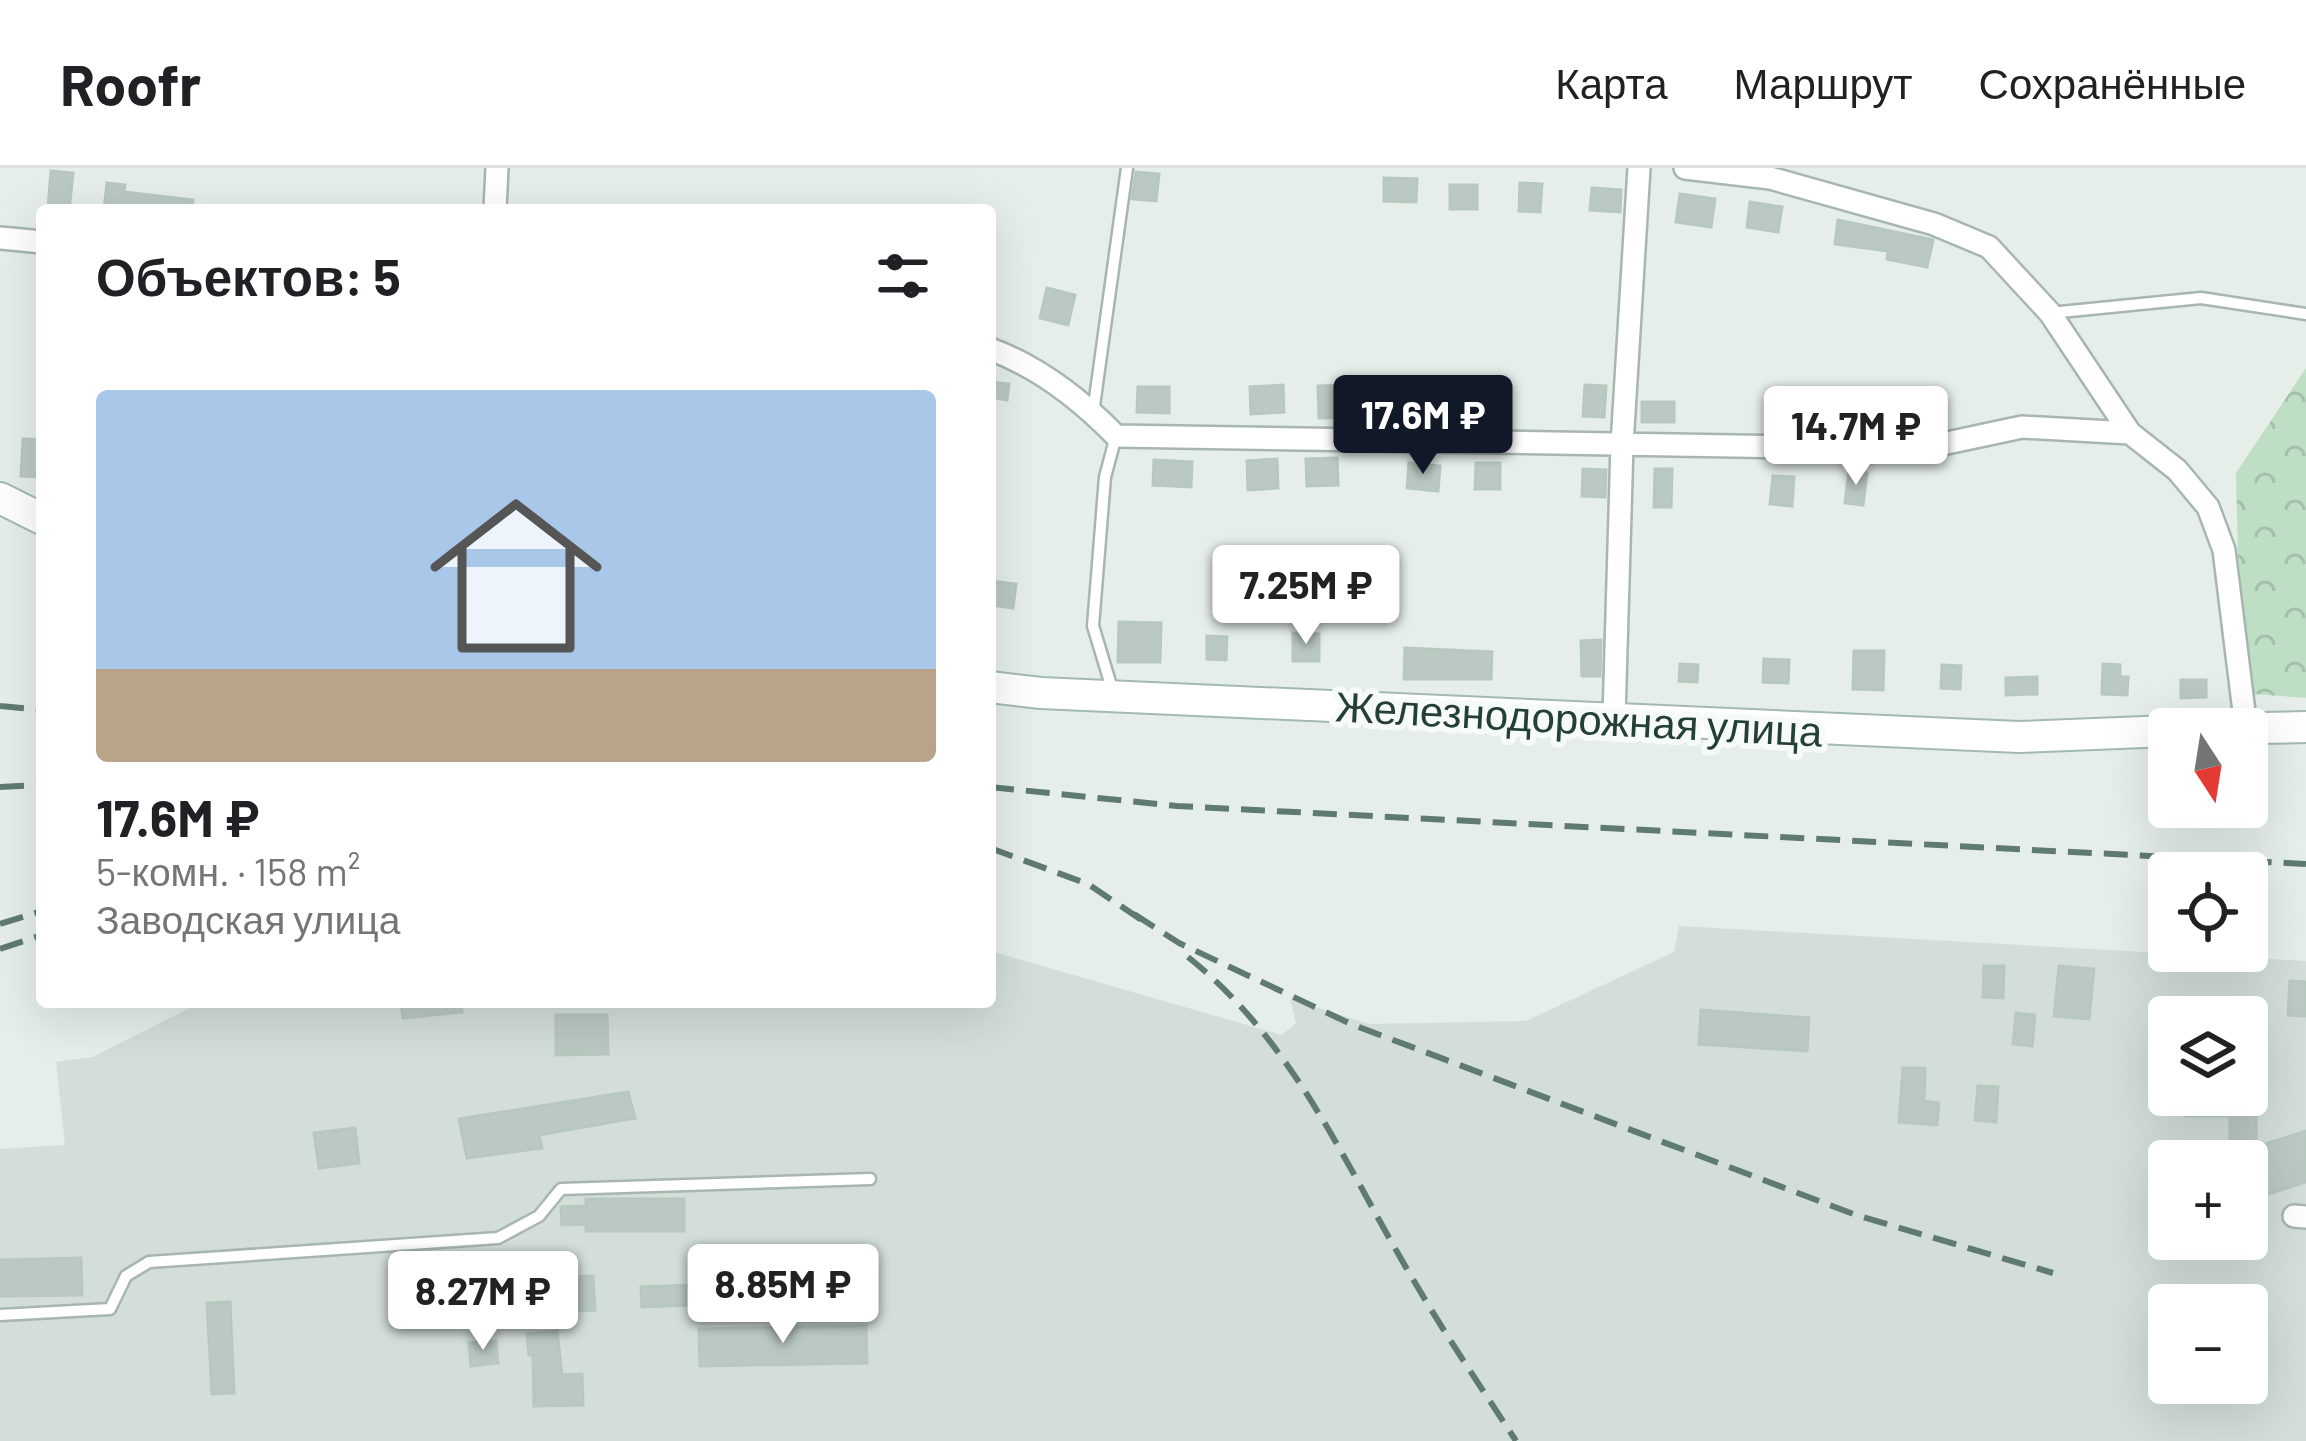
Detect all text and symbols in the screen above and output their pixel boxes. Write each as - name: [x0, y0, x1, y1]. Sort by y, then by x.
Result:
- text: Roofr: [60, 49, 201, 117]
- text: Карта: [1555, 57, 1668, 107]
- text: Маршрут: [1734, 57, 1913, 107]
- text: Сохранённые: [1979, 57, 2246, 107]
- icon: filters: [870, 243, 936, 309]
- text: Объектов: 5: [96, 245, 401, 306]
- pin: 17.6M ₽: [1312, 375, 1534, 477]
- pin: 14.7M ₽: [1745, 386, 1967, 488]
- text: 17.6M ₽: [1360, 390, 1486, 437]
- text: 14.7M ₽: [1791, 401, 1921, 448]
- icon: home: [408, 468, 624, 684]
- pin: 7.25M ₽: [1195, 545, 1417, 647]
- text: 7.25M ₽: [1239, 560, 1373, 607]
- street label: Железнодорожная улица: [1334, 679, 1824, 756]
- north arrow: [2148, 708, 2268, 828]
- map controls: [2148, 708, 2268, 1404]
- text: 17.6M ₽: [96, 786, 260, 847]
- text: 5-комн. · 158 m²: [96, 847, 360, 894]
- button: locate: [2148, 852, 2268, 972]
- text: Заводская улица: [96, 895, 400, 942]
- button: layers: [2148, 996, 2268, 1116]
- button: +: [2148, 1140, 2268, 1260]
- pin: 8.85M ₽: [672, 1244, 894, 1346]
- pin: 8.27M ₽: [372, 1251, 594, 1353]
- text: 8.85M ₽: [715, 1259, 851, 1306]
- text: 8.27M ₽: [415, 1266, 551, 1313]
- button: −: [2148, 1284, 2268, 1404]

